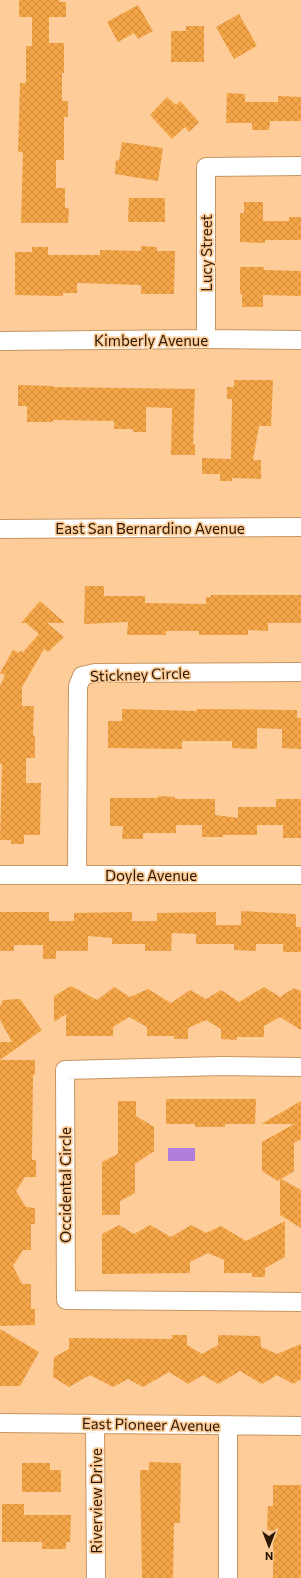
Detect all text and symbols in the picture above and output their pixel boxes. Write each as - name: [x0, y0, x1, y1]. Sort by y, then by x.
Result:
- street label: Lucy Street: [197, 214, 215, 292]
- street label: Kimberly Avenue: [94, 331, 208, 349]
- street label: East San Bernardino Avenue: [55, 519, 245, 537]
- street label: Stickney Circle: [90, 663, 190, 685]
- street label: Doyle Avenue: [105, 866, 197, 884]
- street label: Occidental Circle: [56, 1127, 74, 1243]
- street label: East Pioneer Avenue: [82, 1414, 220, 1434]
- street label: Riverview Drive: [87, 1448, 105, 1554]
- north arrow: [249, 1526, 289, 1566]
- text: N: [265, 1550, 273, 1563]

